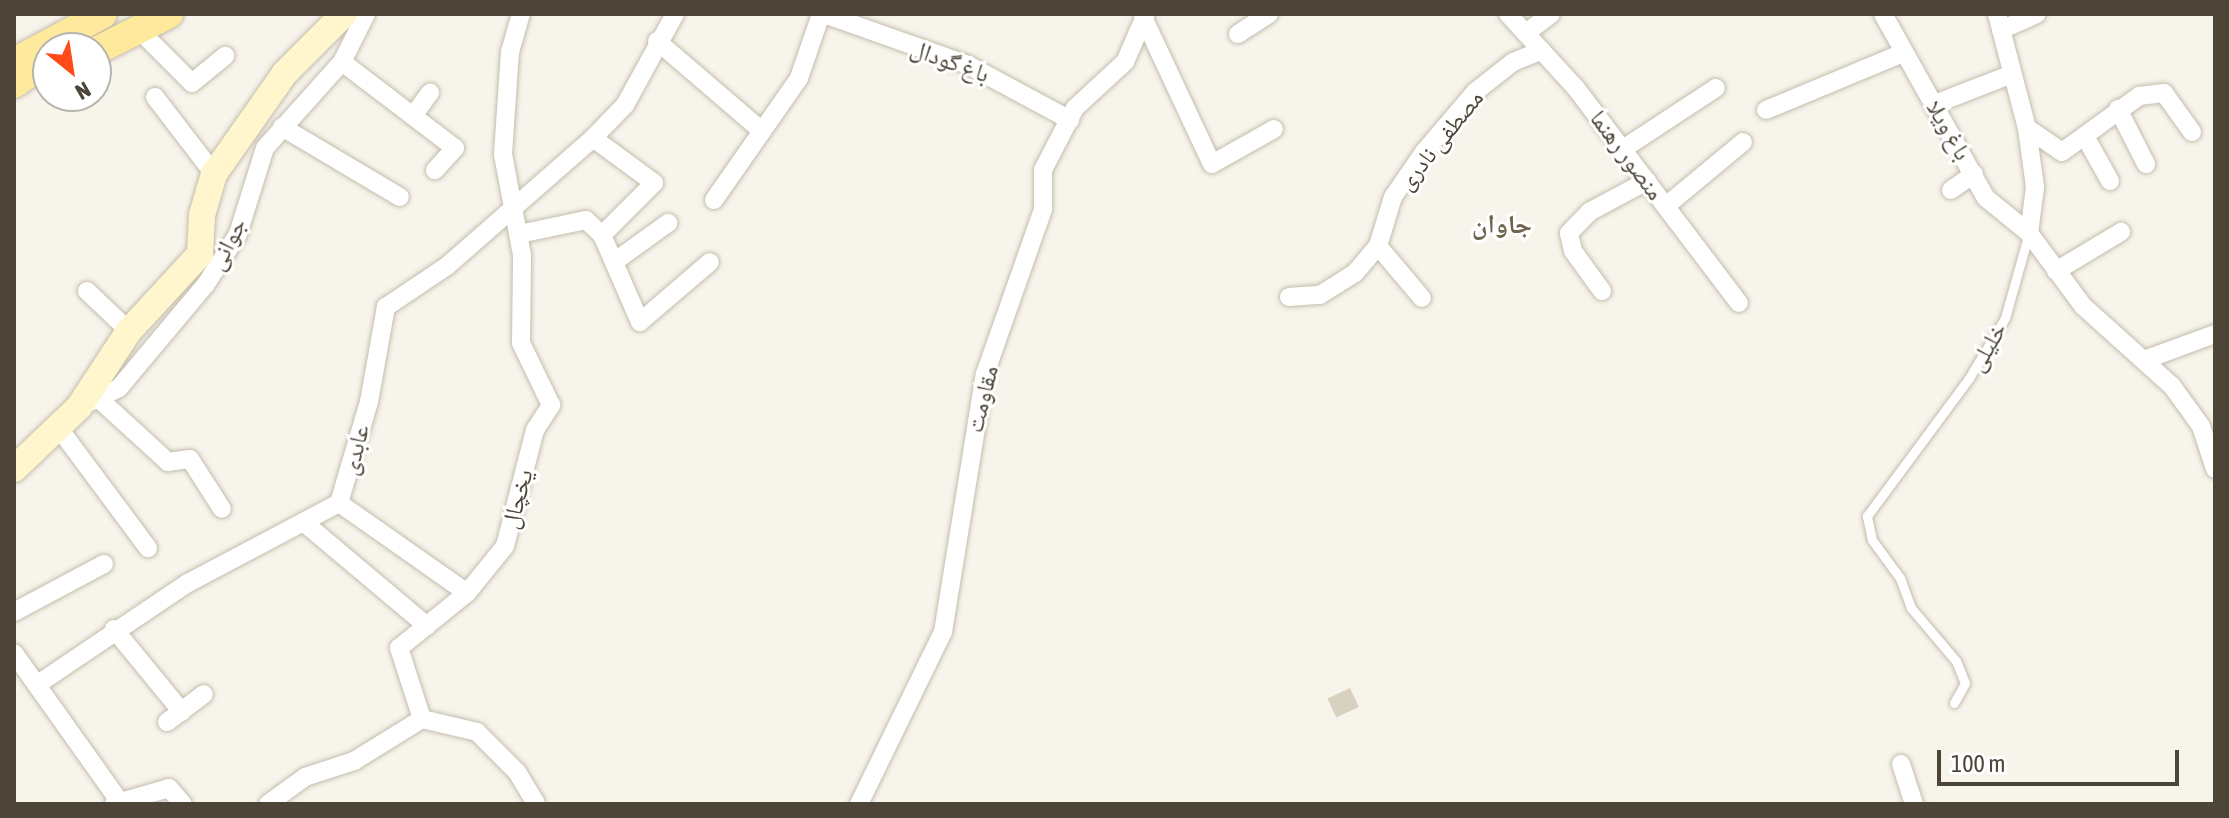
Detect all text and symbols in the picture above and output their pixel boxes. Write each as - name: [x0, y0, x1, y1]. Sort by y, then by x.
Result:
- north arrow: [32, 32, 112, 112]
- street label: باغ گودال: [907, 34, 993, 88]
- text: N: [71, 77, 95, 106]
- street label: مصطفی نادری: [1391, 84, 1489, 196]
- street label: باغ ویلا: [1920, 95, 1978, 165]
- street label: منصور رهنما: [1584, 104, 1670, 206]
- district label: جاوان: [1472, 209, 1532, 241]
- street label: جوانی: [202, 213, 252, 275]
- street label: خلیلی: [1961, 317, 2013, 377]
- street label: مقاومت: [960, 362, 1004, 436]
- street label: عابدی: [335, 422, 375, 478]
- street label: یخچال: [495, 466, 539, 532]
- scale bar: [1941, 734, 2183, 784]
- text: 100 m: [1951, 750, 2005, 777]

